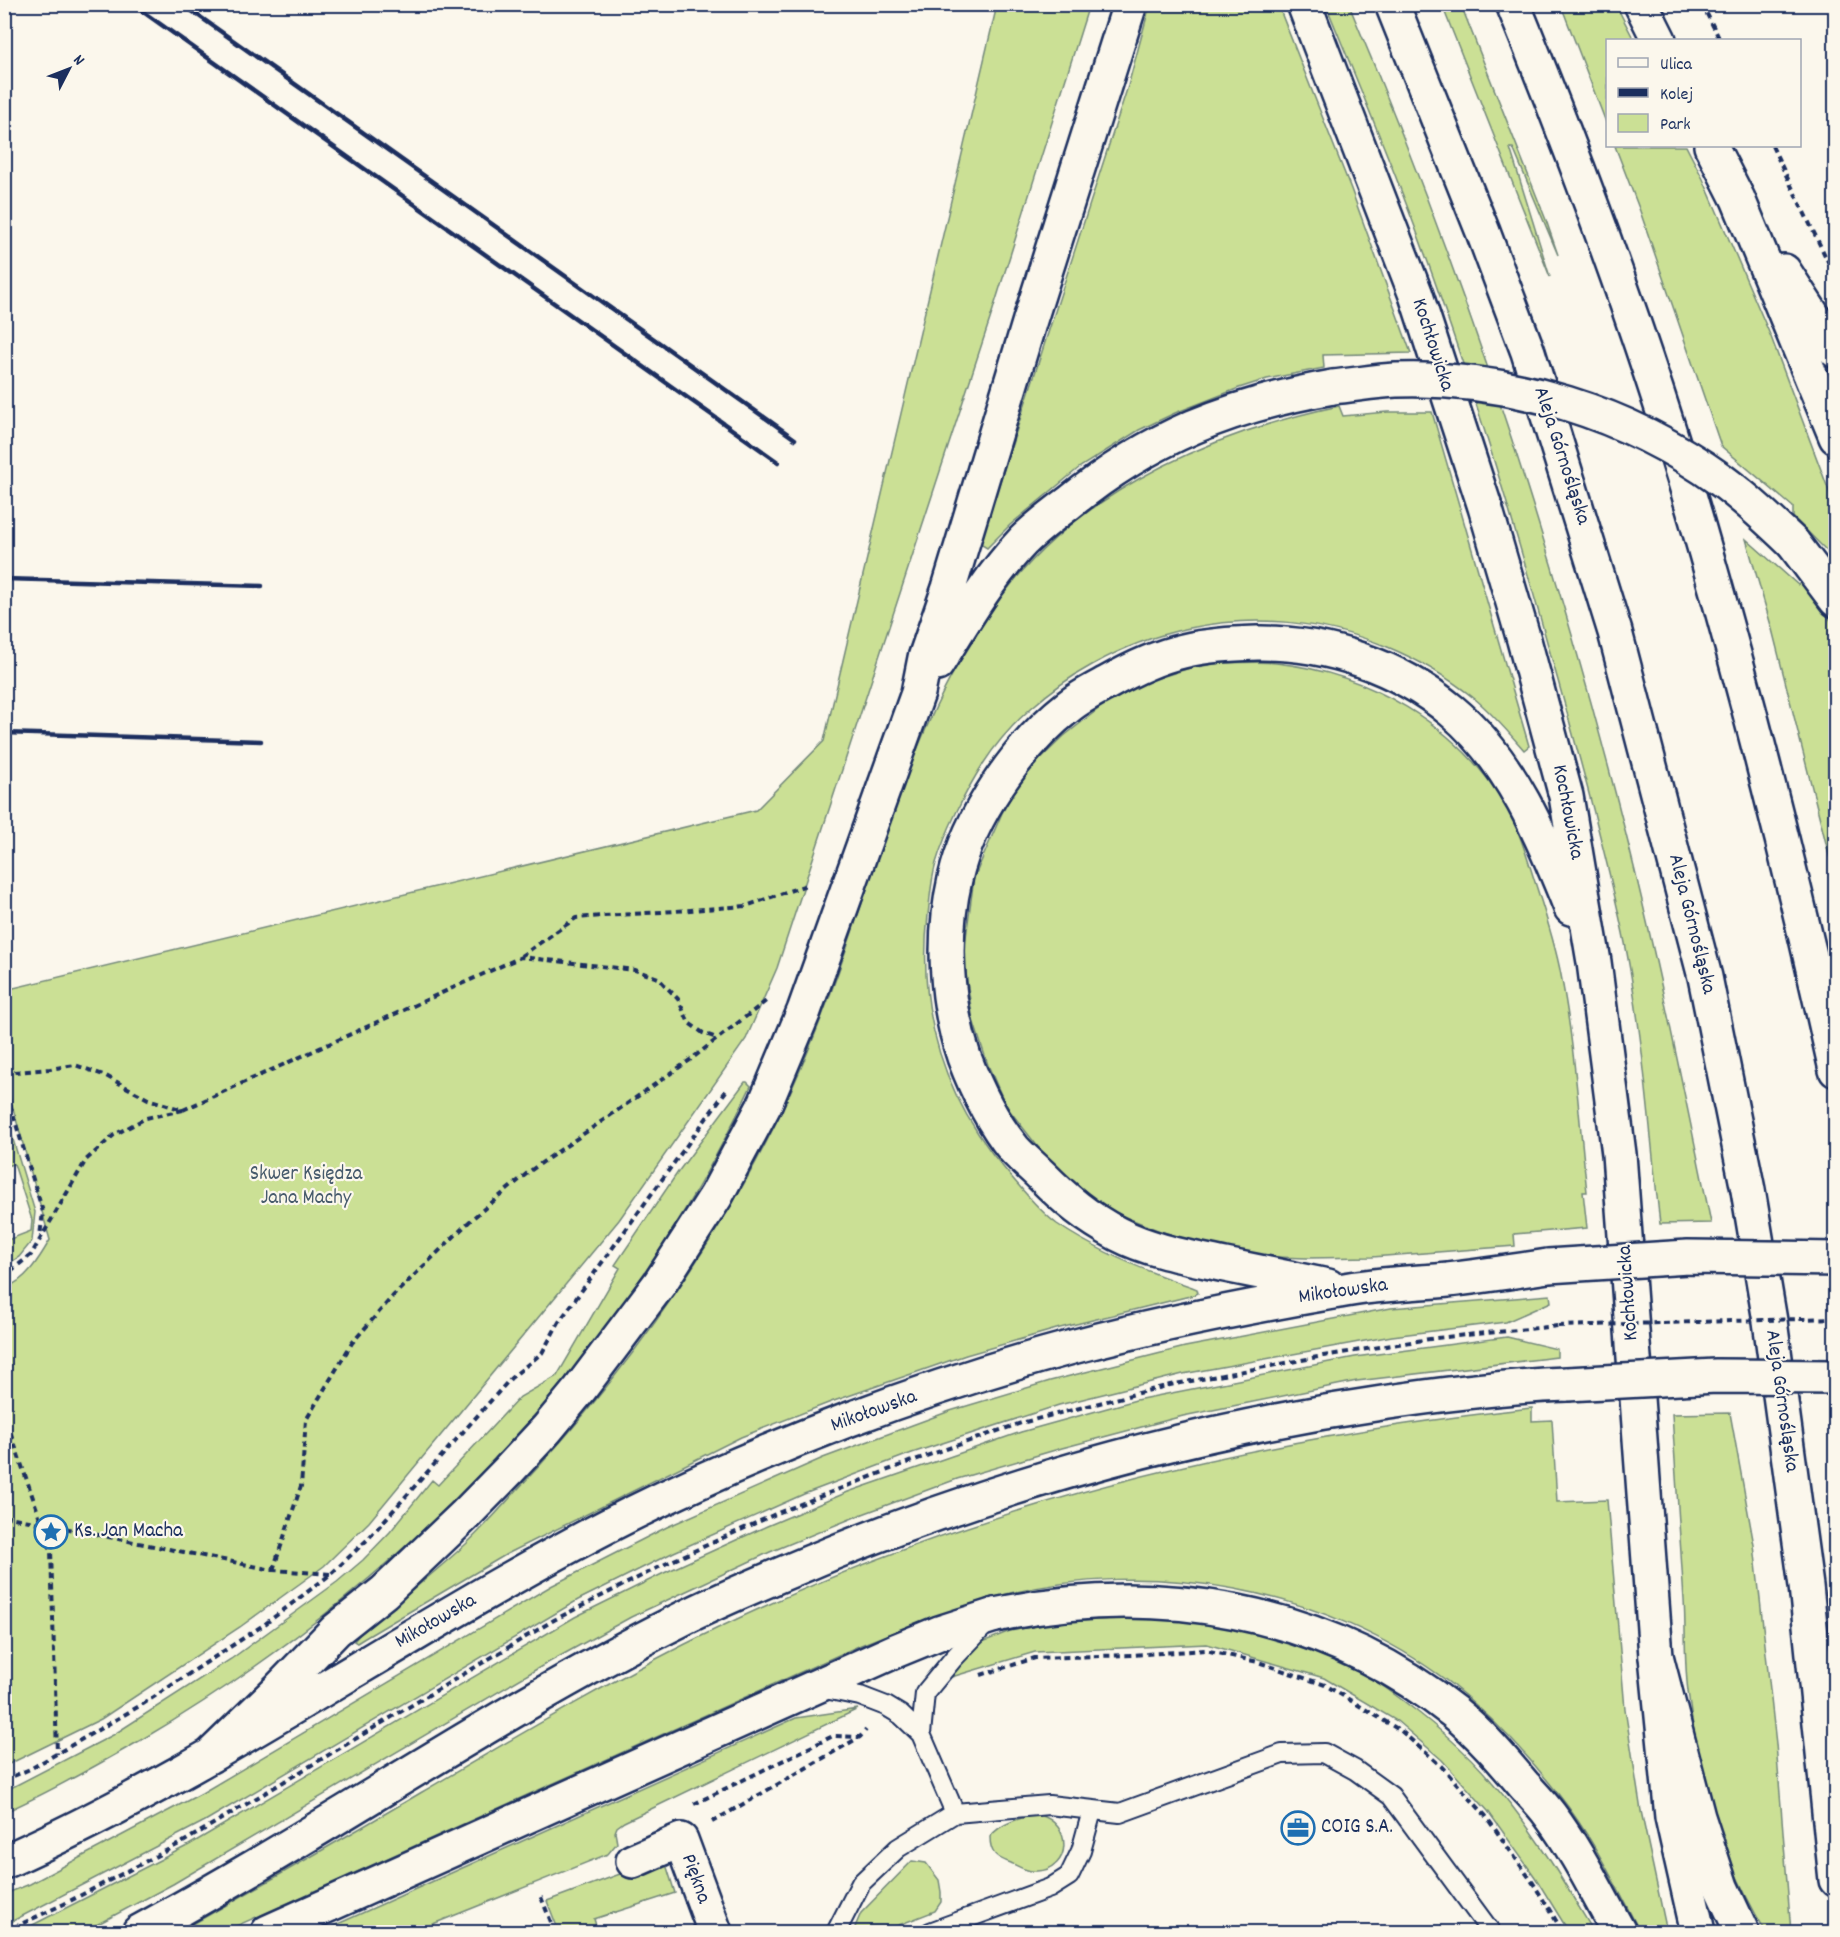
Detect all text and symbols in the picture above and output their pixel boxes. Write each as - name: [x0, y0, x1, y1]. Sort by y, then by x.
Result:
- north arrow: [39, 39, 99, 99]
- legend: [1606, 39, 1801, 147]
- text: N: [67, 50, 90, 71]
- text: Ulica: [1660, 53, 1692, 78]
- text: Kolej: [1660, 83, 1693, 108]
- text: Park: [1660, 113, 1691, 138]
- street label: Kochłowicka: [1403, 295, 1461, 396]
- street label: Aleja Górnośląska: [1525, 383, 1598, 530]
- street label: Kochłowicka: [1543, 762, 1591, 863]
- street label: Aleja Górnośląska: [1659, 851, 1723, 998]
- park label: Skwer Księdza Jana Machy: [250, 1160, 363, 1214]
- street label: Kochłowicka: [1611, 1243, 1647, 1342]
- street label: Mikołowska: [1297, 1271, 1391, 1313]
- street label: Aleja Górnośląska: [1756, 1328, 1806, 1475]
- street label: Mikołowska: [827, 1382, 922, 1441]
- place icon: Ks. Jan Macha: [33, 1514, 69, 1550]
- place label: Ks. Jan Macha: [74, 1517, 184, 1547]
- street label: Mikołowska: [390, 1586, 483, 1657]
- office icon: COIG S.A.: [1280, 1810, 1316, 1846]
- place label: COIG S.A.: [1321, 1813, 1393, 1843]
- street label: Piękna: [672, 1850, 718, 1909]

